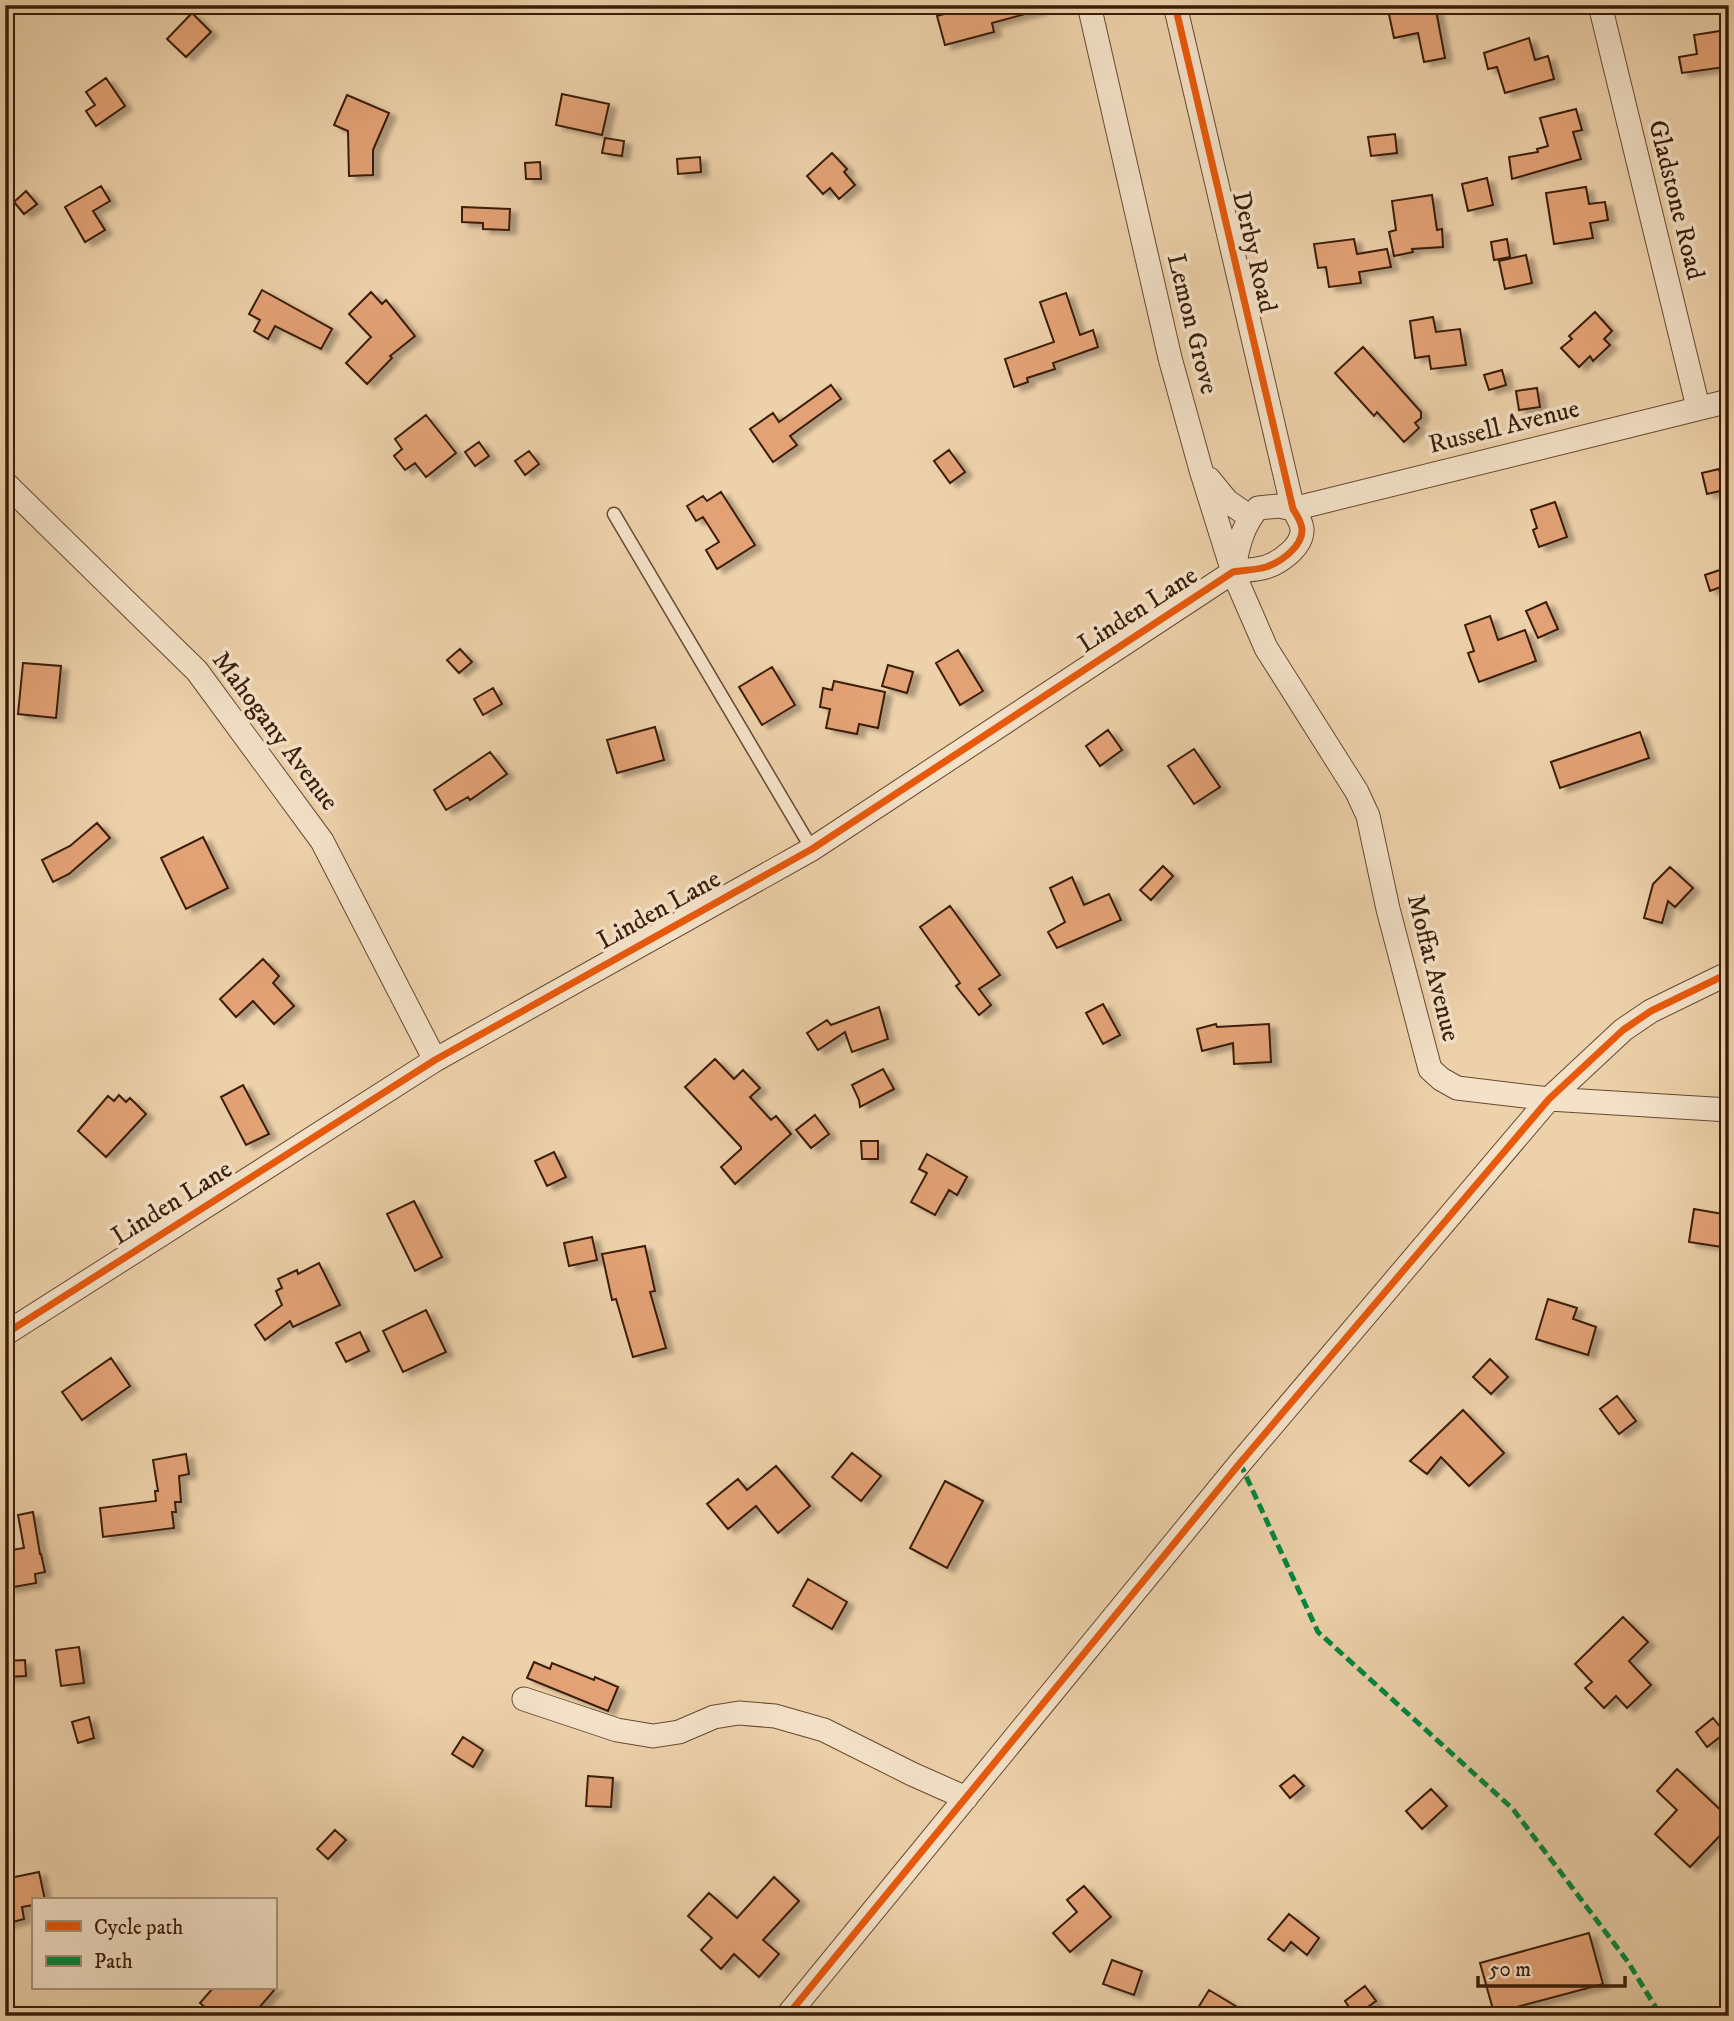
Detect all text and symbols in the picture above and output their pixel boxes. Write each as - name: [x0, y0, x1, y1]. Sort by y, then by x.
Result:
- street label: Gladstone Road: [1640, 117, 1712, 283]
- street label: Derby Road: [1224, 188, 1284, 316]
- street label: Lemon Grove: [1159, 250, 1225, 398]
- street label: Russell Avenue: [1425, 392, 1583, 462]
- street label: Linden Lane: [1072, 559, 1204, 661]
- street label: Mahogany Avenue: [204, 645, 346, 817]
- street label: Linden Lane: [592, 863, 726, 957]
- street label: Moffat Avenue: [1399, 891, 1467, 1045]
- street label: Linden Lane: [106, 1153, 238, 1253]
- legend: [32, 1898, 276, 1990]
- text: Cycle path: [94, 1915, 183, 1941]
- scale bar: [1478, 1944, 1626, 1988]
- text: Path: [94, 1949, 133, 1975]
- text: 50 m: [1489, 1957, 1531, 1983]

